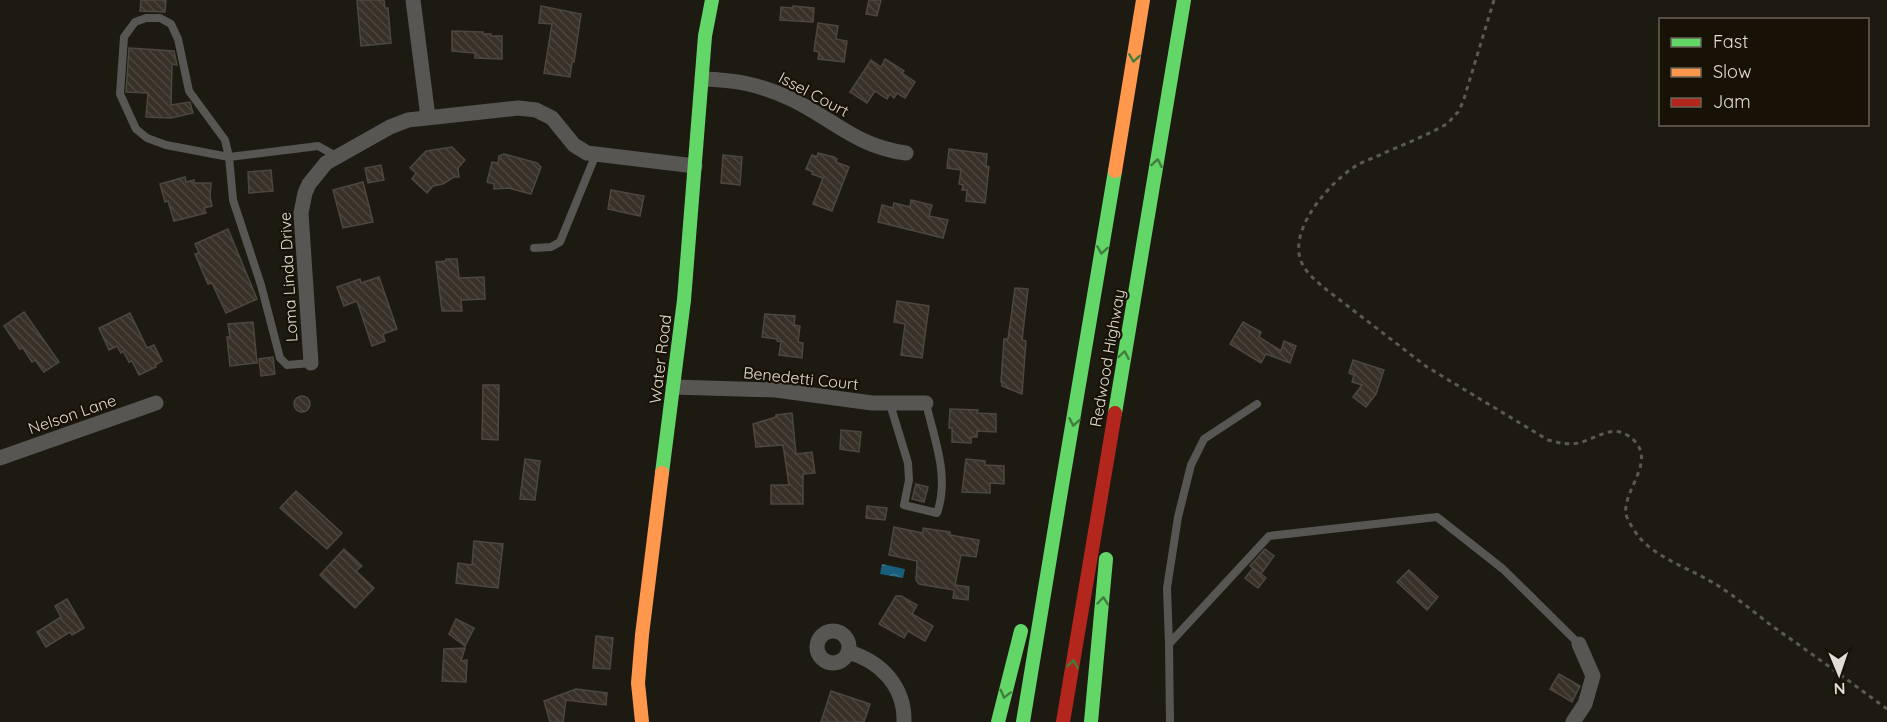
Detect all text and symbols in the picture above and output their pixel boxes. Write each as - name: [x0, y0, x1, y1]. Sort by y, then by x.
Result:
- legend: [1659, 18, 1869, 126]
- text: Fast: [1713, 30, 1748, 53]
- one-way arrow: [1128, 53, 1140, 62]
- text: Slow: [1713, 60, 1751, 83]
- street label: Issel Court: [775, 67, 853, 121]
- text: Jam: [1713, 90, 1751, 113]
- one-way arrow: [1150, 158, 1163, 168]
- street label: Loma Linda Drive: [275, 211, 301, 343]
- one-way arrow: [1097, 246, 1109, 255]
- street label: Redwood Highway: [1085, 287, 1129, 429]
- street label: Water Road: [645, 313, 675, 405]
- one-way arrow: [1118, 350, 1130, 360]
- street label: Benedetti Court: [742, 362, 860, 394]
- street label: Nelson Lane: [25, 390, 119, 438]
- one-way arrow: [1068, 417, 1081, 427]
- one-way arrow: [1097, 597, 1110, 606]
- north arrow: [1809, 644, 1869, 704]
- one-way arrow: [1066, 660, 1078, 669]
- text: N: [1833, 679, 1846, 699]
- one-way arrow: [999, 689, 1012, 699]

